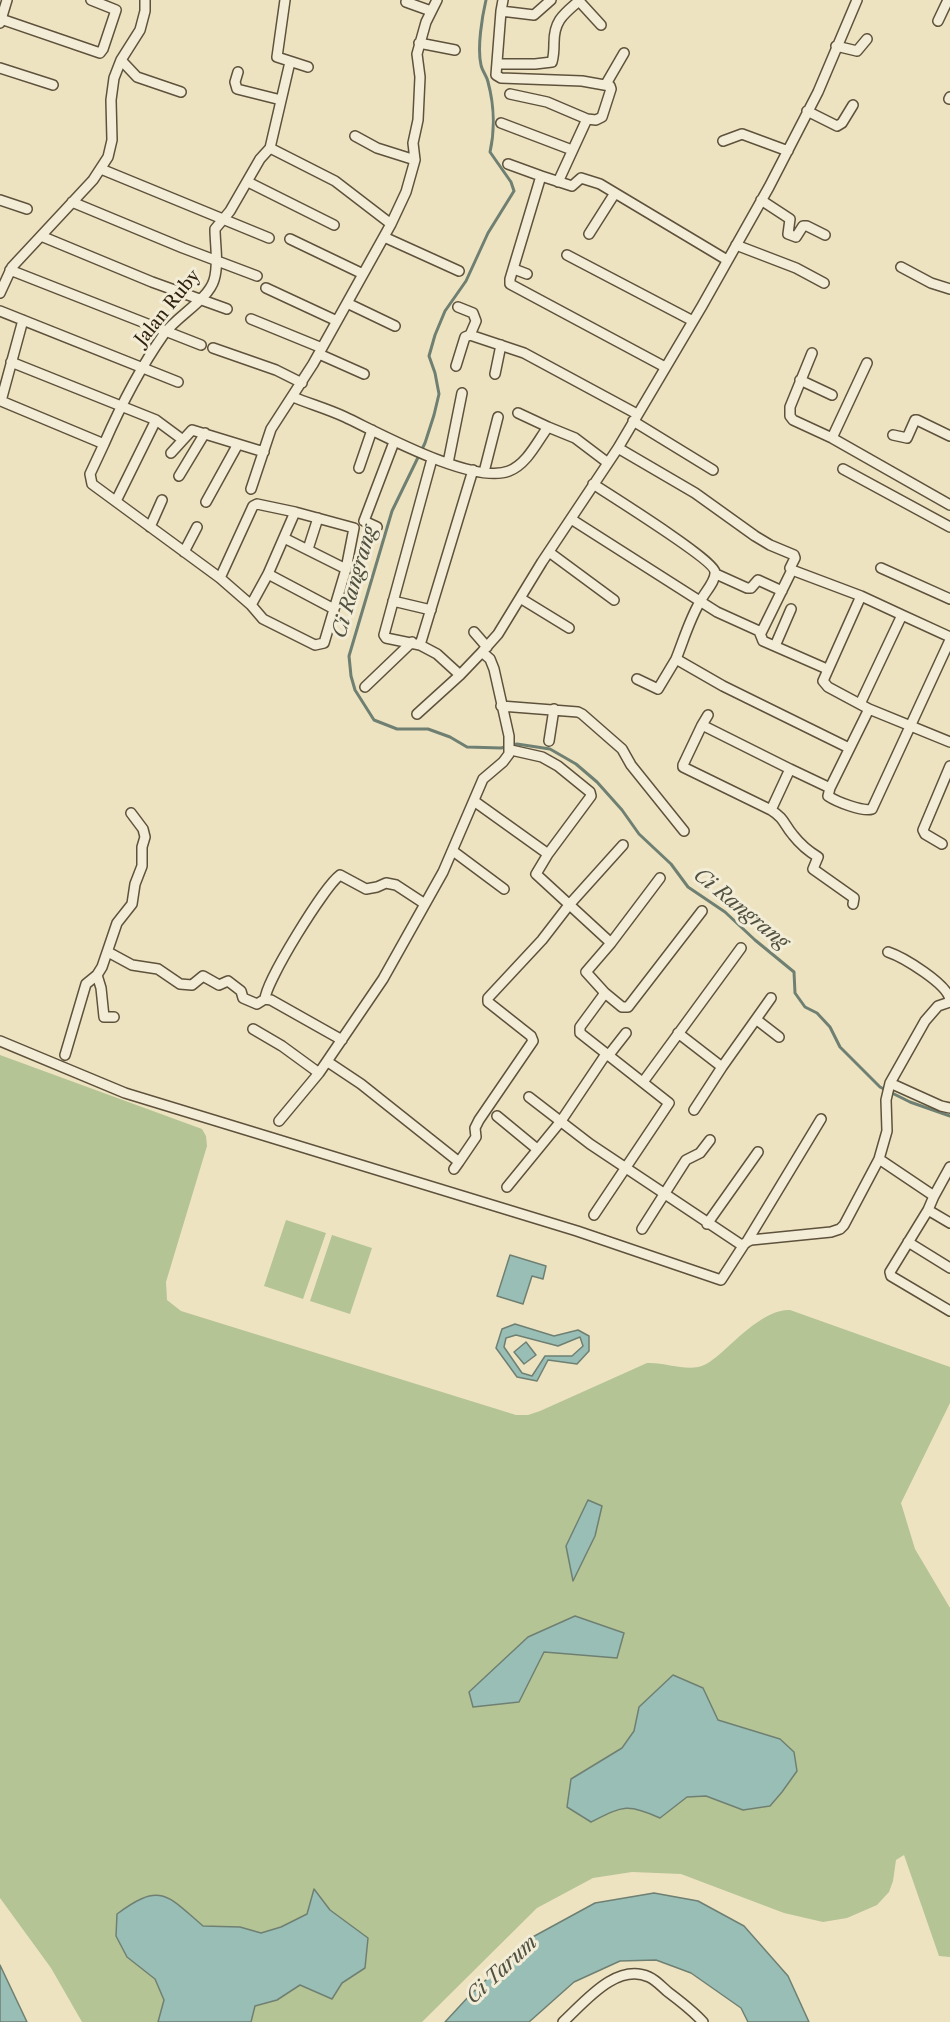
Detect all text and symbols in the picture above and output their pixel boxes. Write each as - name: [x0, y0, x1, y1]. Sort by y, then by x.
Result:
- street label: Jalan Ruby: [131, 266, 205, 350]
- water label: Ci Rangrang: [328, 523, 382, 641]
- water label: Ci Rangrang: [689, 863, 793, 955]
- water label: Ci Tarum: [461, 1931, 543, 2009]

